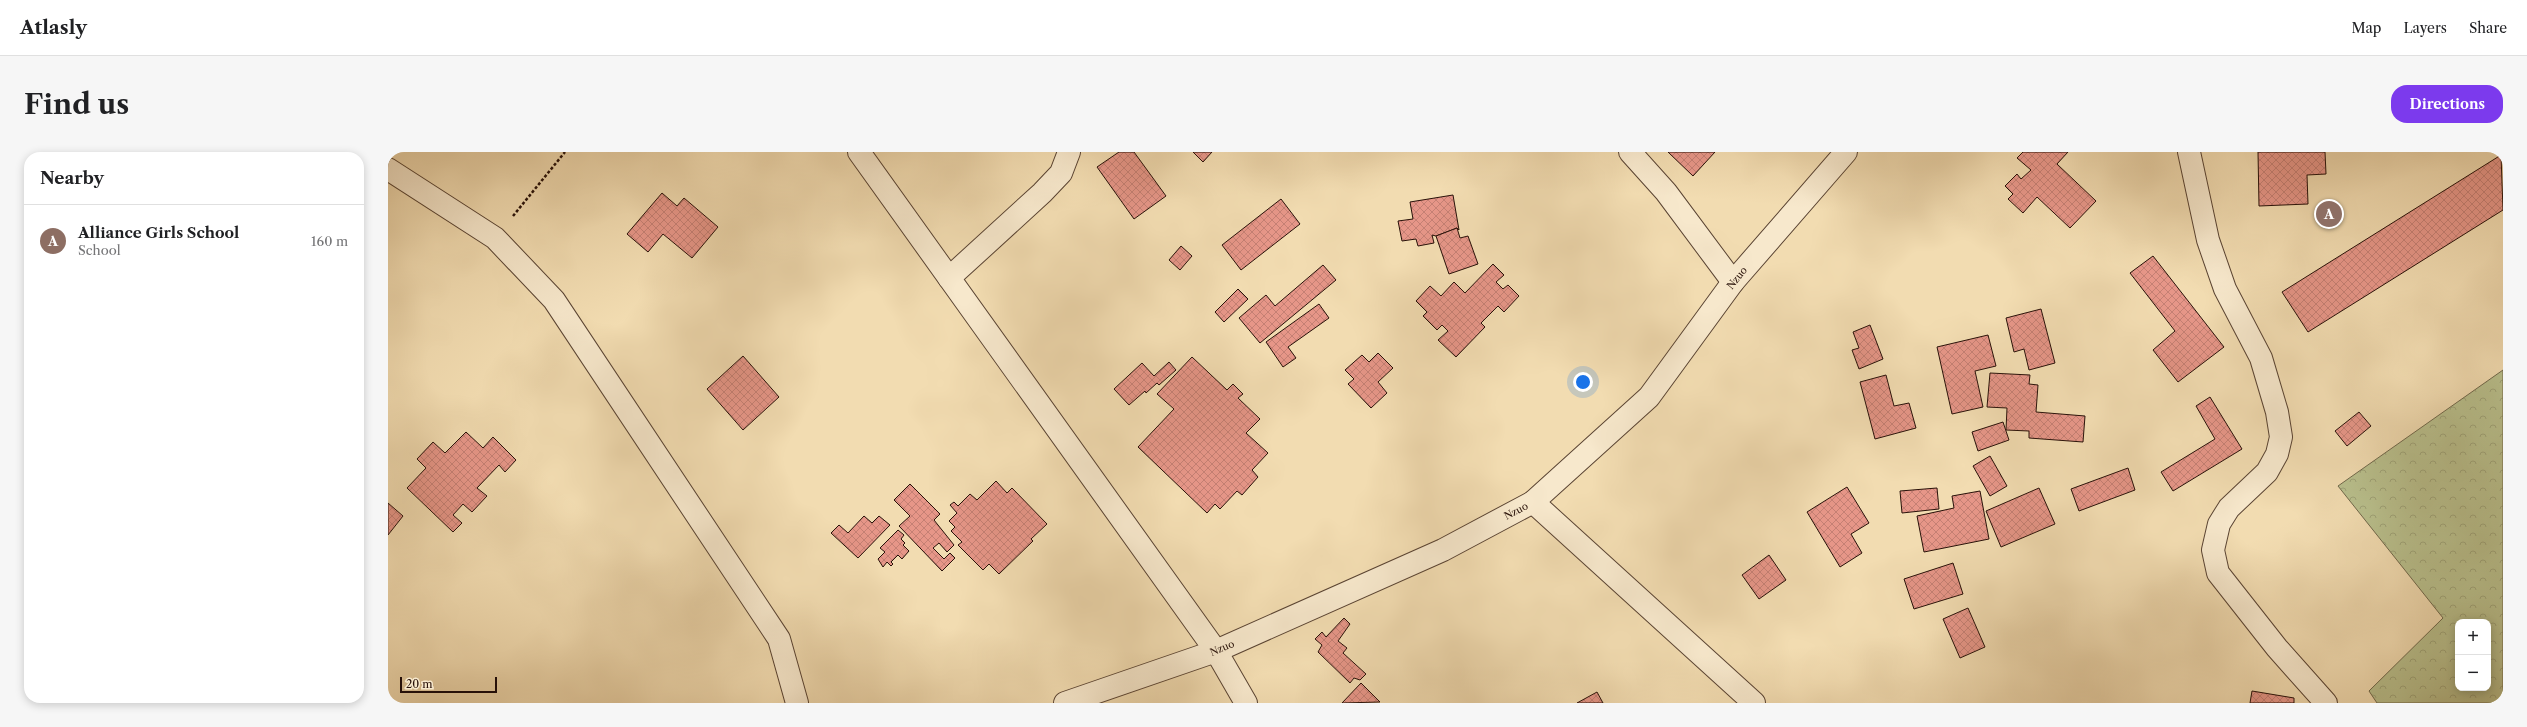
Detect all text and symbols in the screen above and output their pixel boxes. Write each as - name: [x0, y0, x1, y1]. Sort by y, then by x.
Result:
- text: Atlasly: [20, 16, 87, 39]
- text: Map: [2351, 19, 2381, 37]
- text: Layers: [2403, 19, 2447, 37]
- text: Share: [2469, 19, 2507, 37]
- button: Directions: [2391, 85, 2503, 123]
- text: Find us: [24, 87, 129, 121]
- text: Nearby: [40, 168, 104, 188]
- pin: A: [2316, 199, 2342, 229]
- text: Alliance Girls School: [78, 223, 239, 242]
- text: A: [48, 233, 58, 249]
- text: 160 m: [311, 233, 348, 249]
- text: School: [78, 242, 121, 258]
- street label: Nzuo: [1724, 264, 1750, 292]
- your location: [1573, 372, 1593, 392]
- street label: Nzuo: [1502, 499, 1530, 523]
- map controls: [2455, 619, 2491, 691]
- button: +: [2455, 619, 2491, 655]
- street label: Nzuo: [1208, 637, 1236, 659]
- button: −: [2455, 655, 2491, 691]
- scale bar: [400, 675, 497, 694]
- text: 20 m: [406, 677, 432, 691]

